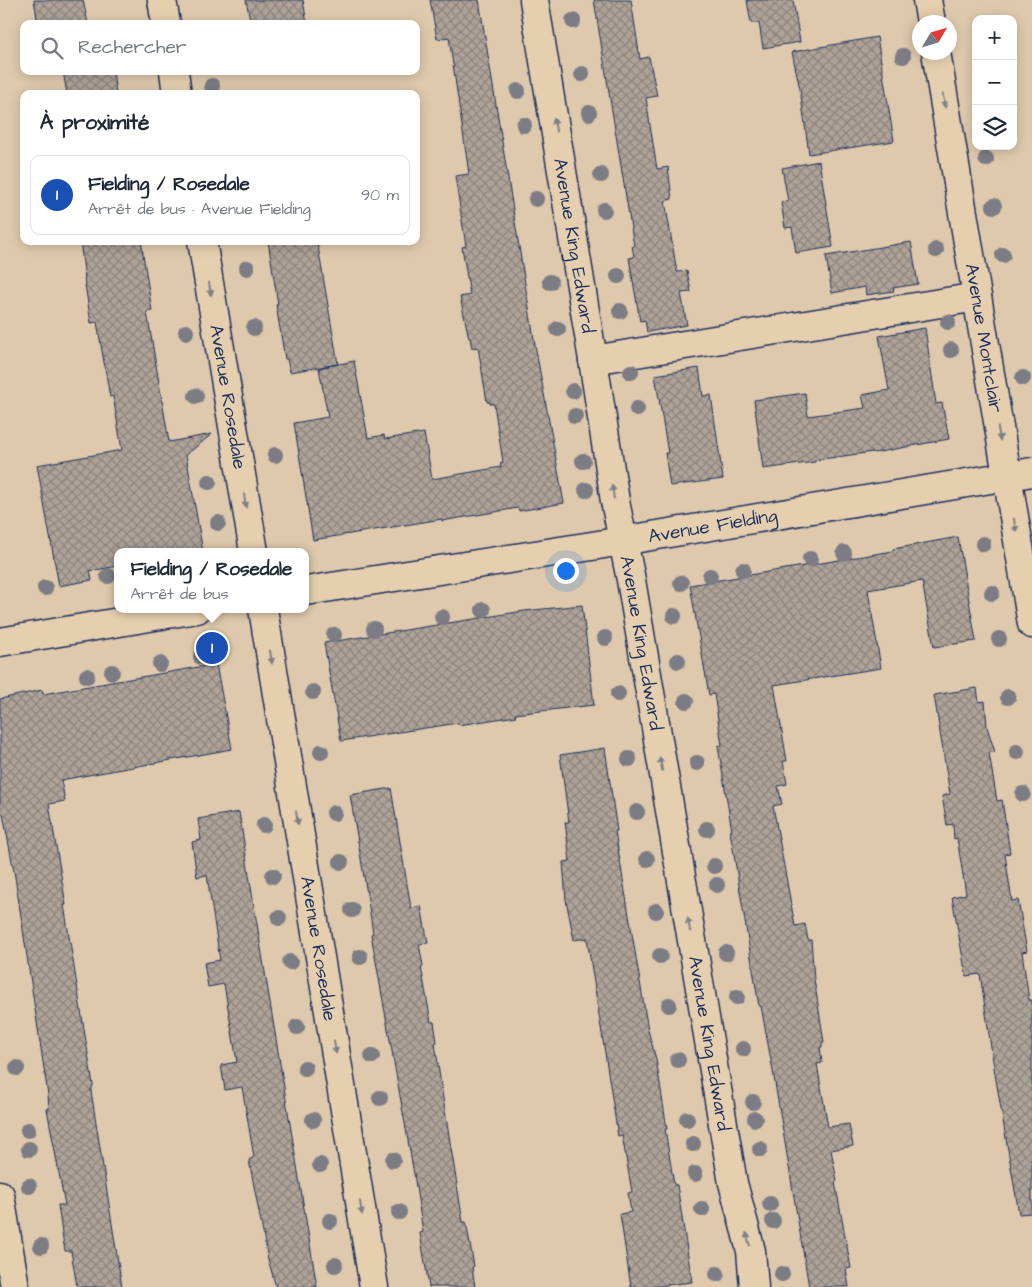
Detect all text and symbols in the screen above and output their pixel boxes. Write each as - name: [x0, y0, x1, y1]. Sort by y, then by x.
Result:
- north arrow: [912, 15, 957, 60]
- map controls: [972, 15, 1017, 150]
- button: +: [972, 15, 1017, 60]
- search box: [20, 20, 420, 75]
- icon: search: [38, 34, 66, 62]
- text: Rechercher: [78, 34, 186, 61]
- button: −: [972, 60, 1017, 105]
- one-way arrow: [941, 93, 949, 109]
- button: layers: [972, 105, 1017, 150]
- text: À proximité: [40, 108, 149, 137]
- one-way arrow: [550, 116, 558, 132]
- street label: Avenue King Edward: [547, 156, 602, 335]
- text: Fielding / Rosedale: [88, 171, 250, 198]
- text: 1: [56, 184, 58, 206]
- text: 90 m: [361, 184, 399, 206]
- text: Arrêt de bus · Avenue Fielding: [88, 198, 311, 220]
- street label: Avenue Montclair: [958, 261, 1010, 415]
- one-way arrow: [206, 282, 214, 298]
- street label: Avenue Rosedale: [203, 323, 253, 471]
- one-way arrow: [995, 426, 1003, 442]
- one-way arrow: [609, 484, 617, 500]
- one-way arrow: [242, 494, 250, 510]
- street label: Avenue Fielding: [646, 502, 780, 550]
- one-way arrow: [1011, 517, 1019, 533]
- popup: [114, 548, 309, 613]
- street label: Avenue King Edward: [613, 553, 670, 733]
- text: Fielding / Rosedale: [131, 556, 292, 583]
- your location: [553, 558, 579, 584]
- text: Arrêt de bus: [131, 583, 228, 605]
- pin: 1: [196, 629, 228, 667]
- one-way arrow: [267, 650, 275, 666]
- one-way arrow: [657, 756, 665, 772]
- one-way arrow: [294, 810, 302, 826]
- street label: Avenue Rosedale: [293, 874, 344, 1023]
- one-way arrow: [684, 916, 692, 932]
- street label: Avenue King Edward: [681, 954, 737, 1133]
- one-way arrow: [331, 1040, 339, 1056]
- one-way arrow: [358, 1200, 366, 1216]
- one-way arrow: [744, 1231, 752, 1246]

